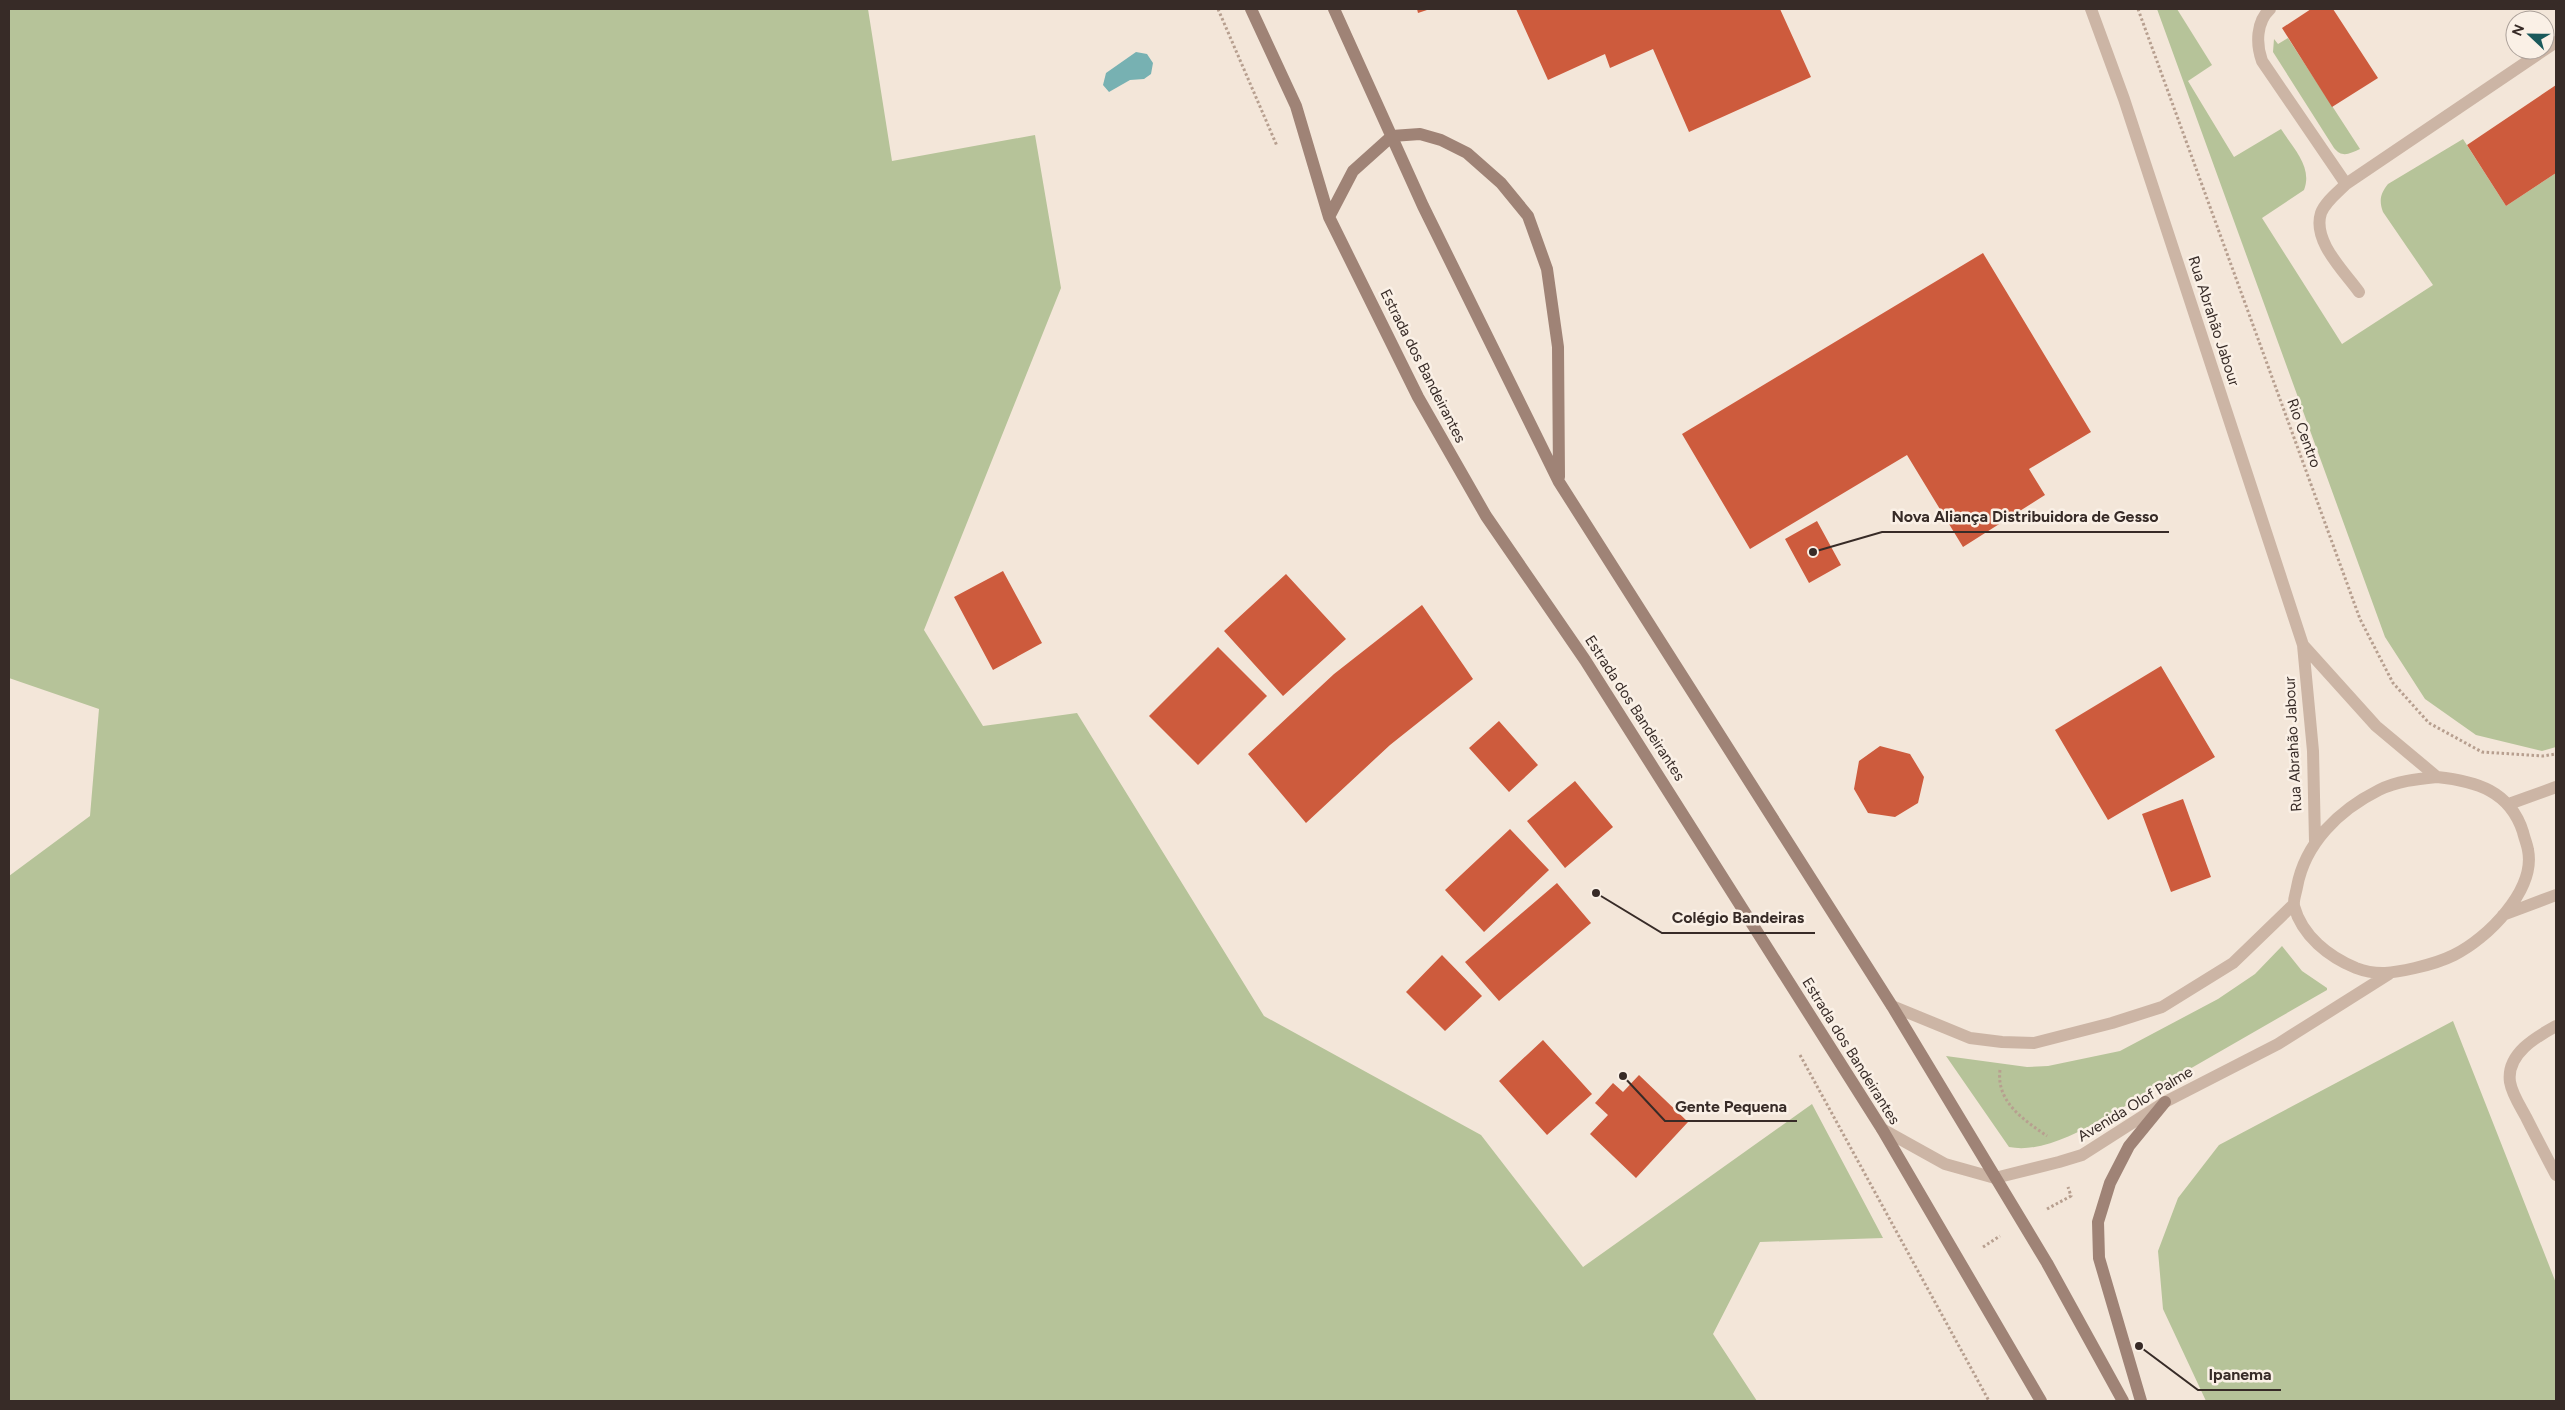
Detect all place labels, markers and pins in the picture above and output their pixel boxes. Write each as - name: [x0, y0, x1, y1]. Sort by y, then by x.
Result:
- callout: Nova Aliança Distribuidora de Gesso: [1882, 501, 2169, 532]
- callout: Colégio Bandeiras: [1662, 902, 1815, 933]
- callout: Gente Pequena: [1665, 1090, 1797, 1121]
- callout: Ipanema: [2198, 1359, 2281, 1390]

